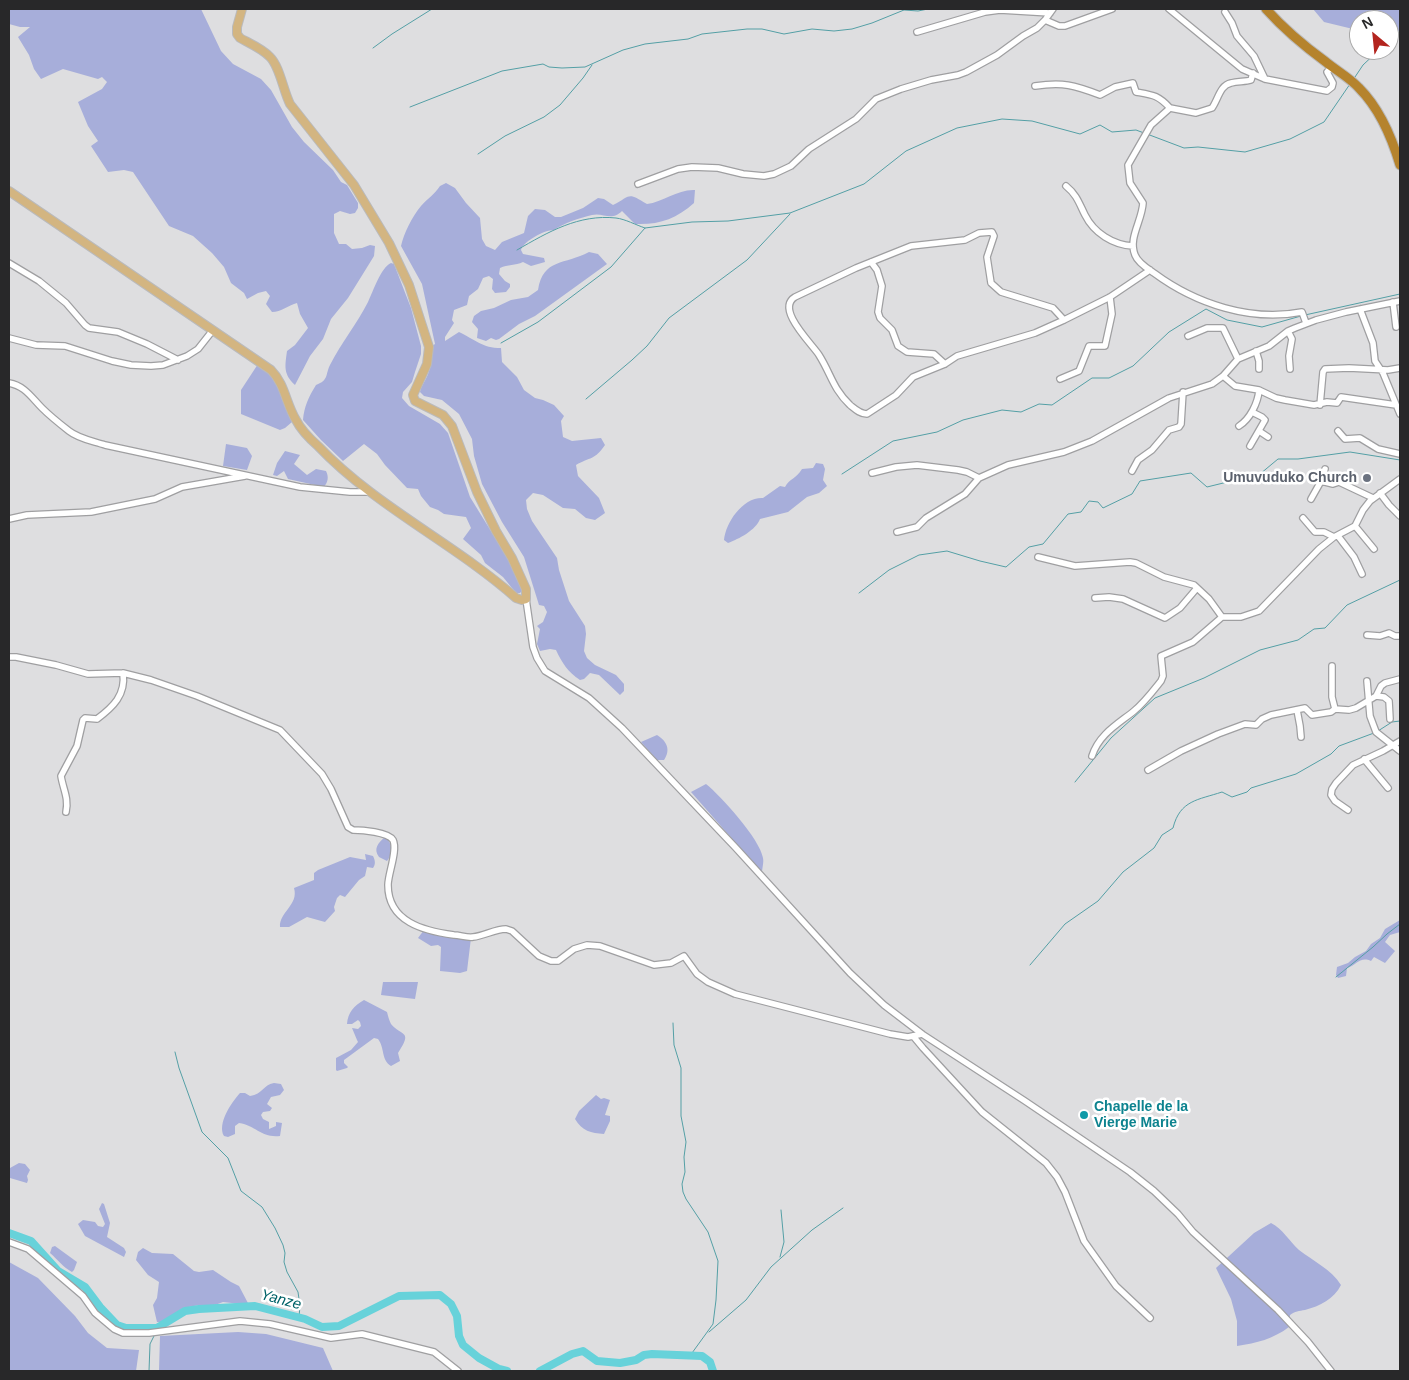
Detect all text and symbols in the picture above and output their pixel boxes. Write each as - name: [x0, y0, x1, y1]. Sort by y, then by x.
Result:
- north arrow: [1349, 10, 1399, 60]
- text: N: [1359, 13, 1376, 32]
- place label: Umuvuduko Church: [1223, 470, 1357, 486]
- marker: Umuvuduko Church: [1361, 472, 1373, 484]
- place label: Chapelle de la Vierge Marie: [1094, 1099, 1188, 1132]
- marker: Chapelle de la Vierge Marie: [1078, 1109, 1090, 1121]
- water label: Yanze: [259, 1286, 303, 1314]

